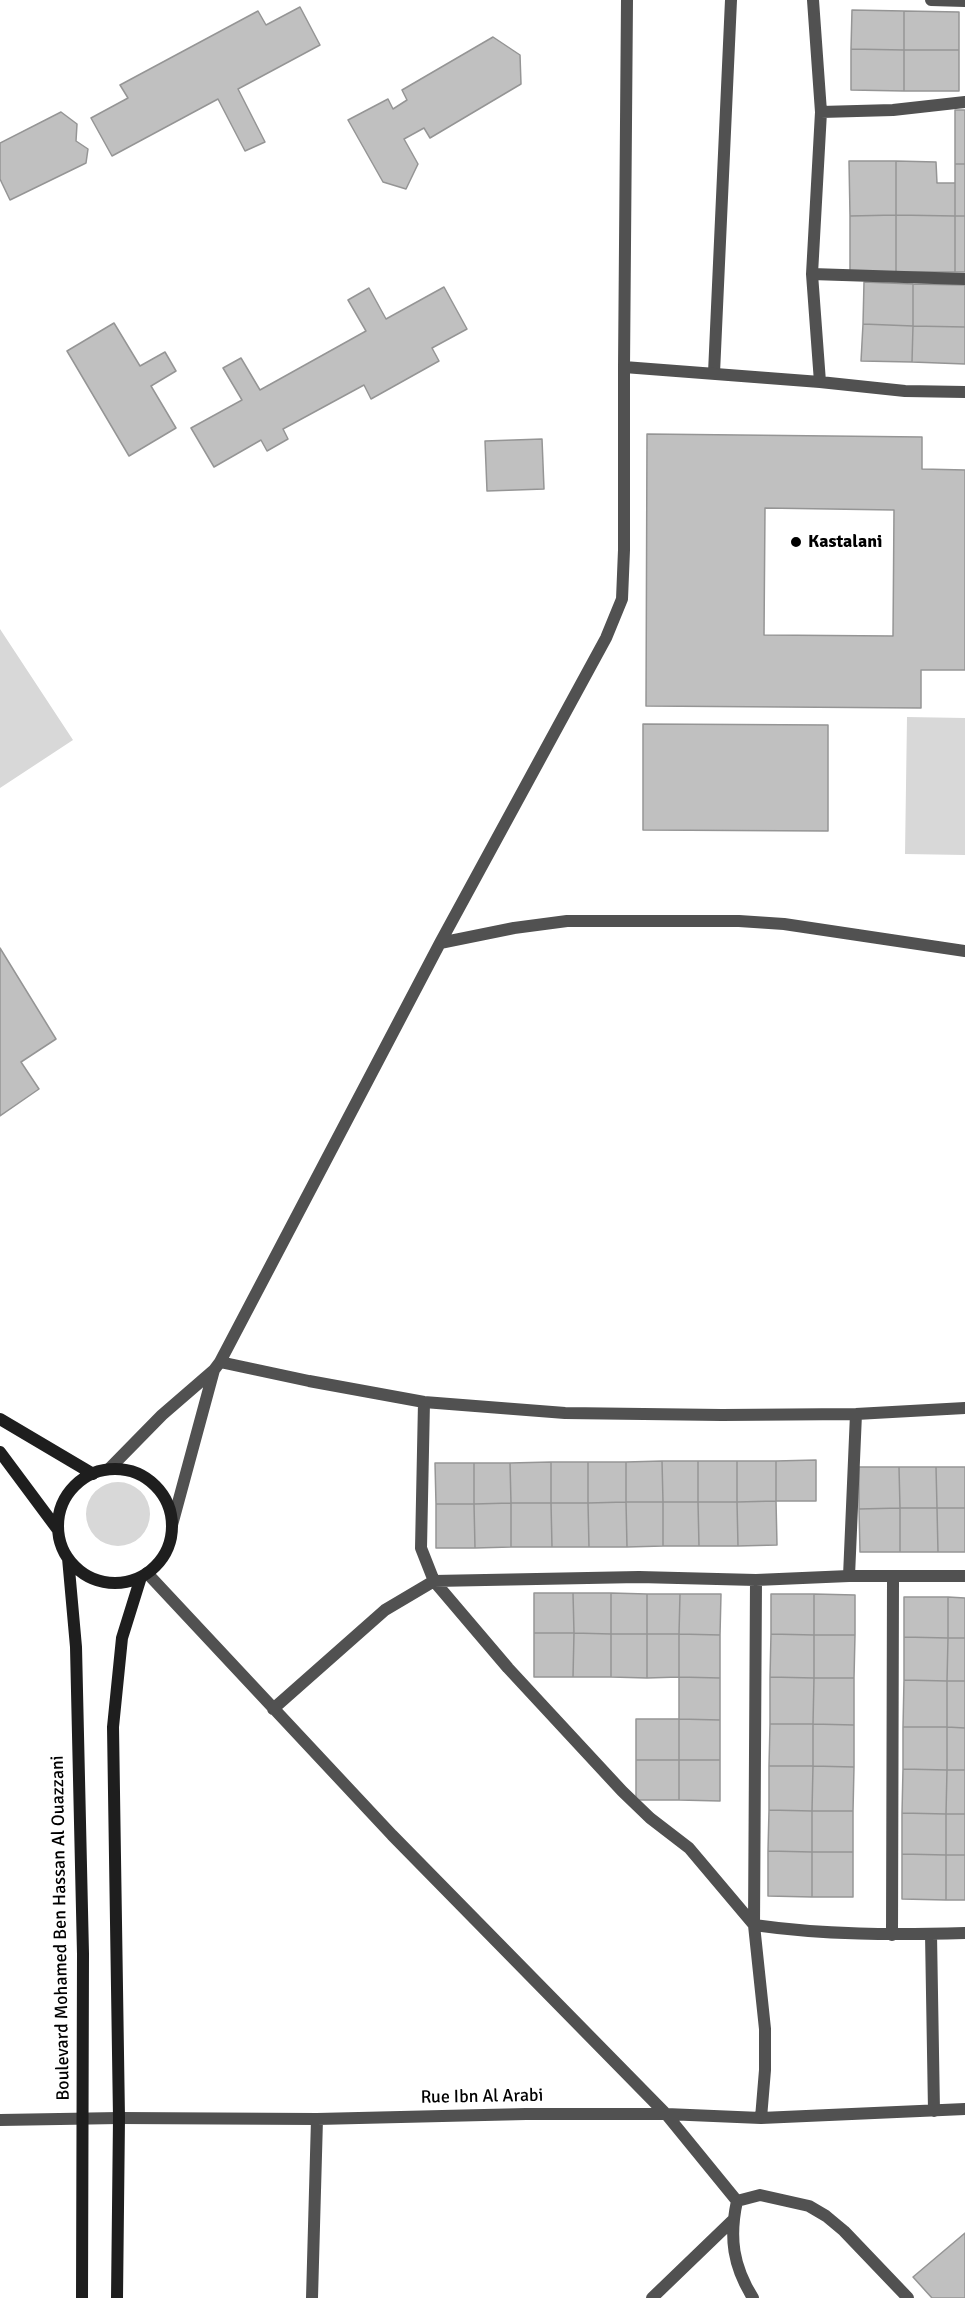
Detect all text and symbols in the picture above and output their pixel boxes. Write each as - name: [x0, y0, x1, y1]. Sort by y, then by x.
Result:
- place label: Kastalani: [808, 531, 882, 553]
- marker: Kastalani: [789, 535, 803, 549]
- street label: Boulevard Mohamed Ben Hassan Al Ouazzani: [47, 1755, 75, 2101]
- street label: Rue Ibn Al Arabi: [420, 2085, 544, 2109]

